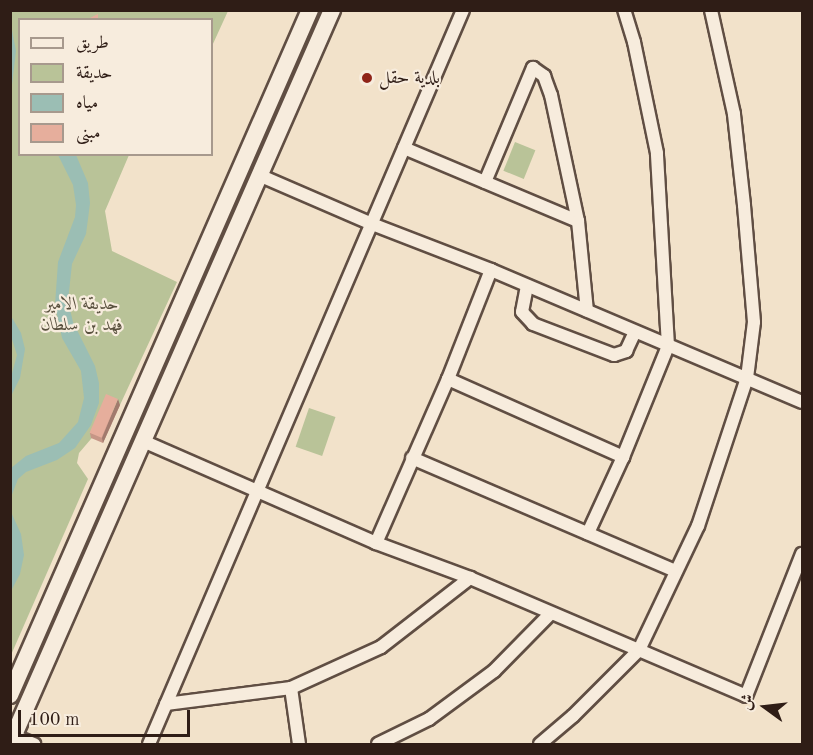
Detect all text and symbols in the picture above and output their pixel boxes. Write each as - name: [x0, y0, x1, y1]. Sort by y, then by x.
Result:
- legend: [18, 18, 213, 156]
- text: طريق: [76, 34, 109, 52]
- text: حديقة: [76, 64, 112, 82]
- place label: بلدية حقل: [379, 67, 440, 89]
- marker: بلدية حقل: [360, 71, 374, 85]
- text: مياه: [76, 94, 98, 112]
- text: مبنى: [76, 124, 101, 142]
- park label: حديقة الامير فهد بن سلطان: [41, 294, 123, 336]
- north arrow: [735, 677, 795, 737]
- text: ش: [738, 693, 757, 712]
- scale bar: [21, 698, 194, 736]
- text: 100 m: [29, 711, 80, 729]

